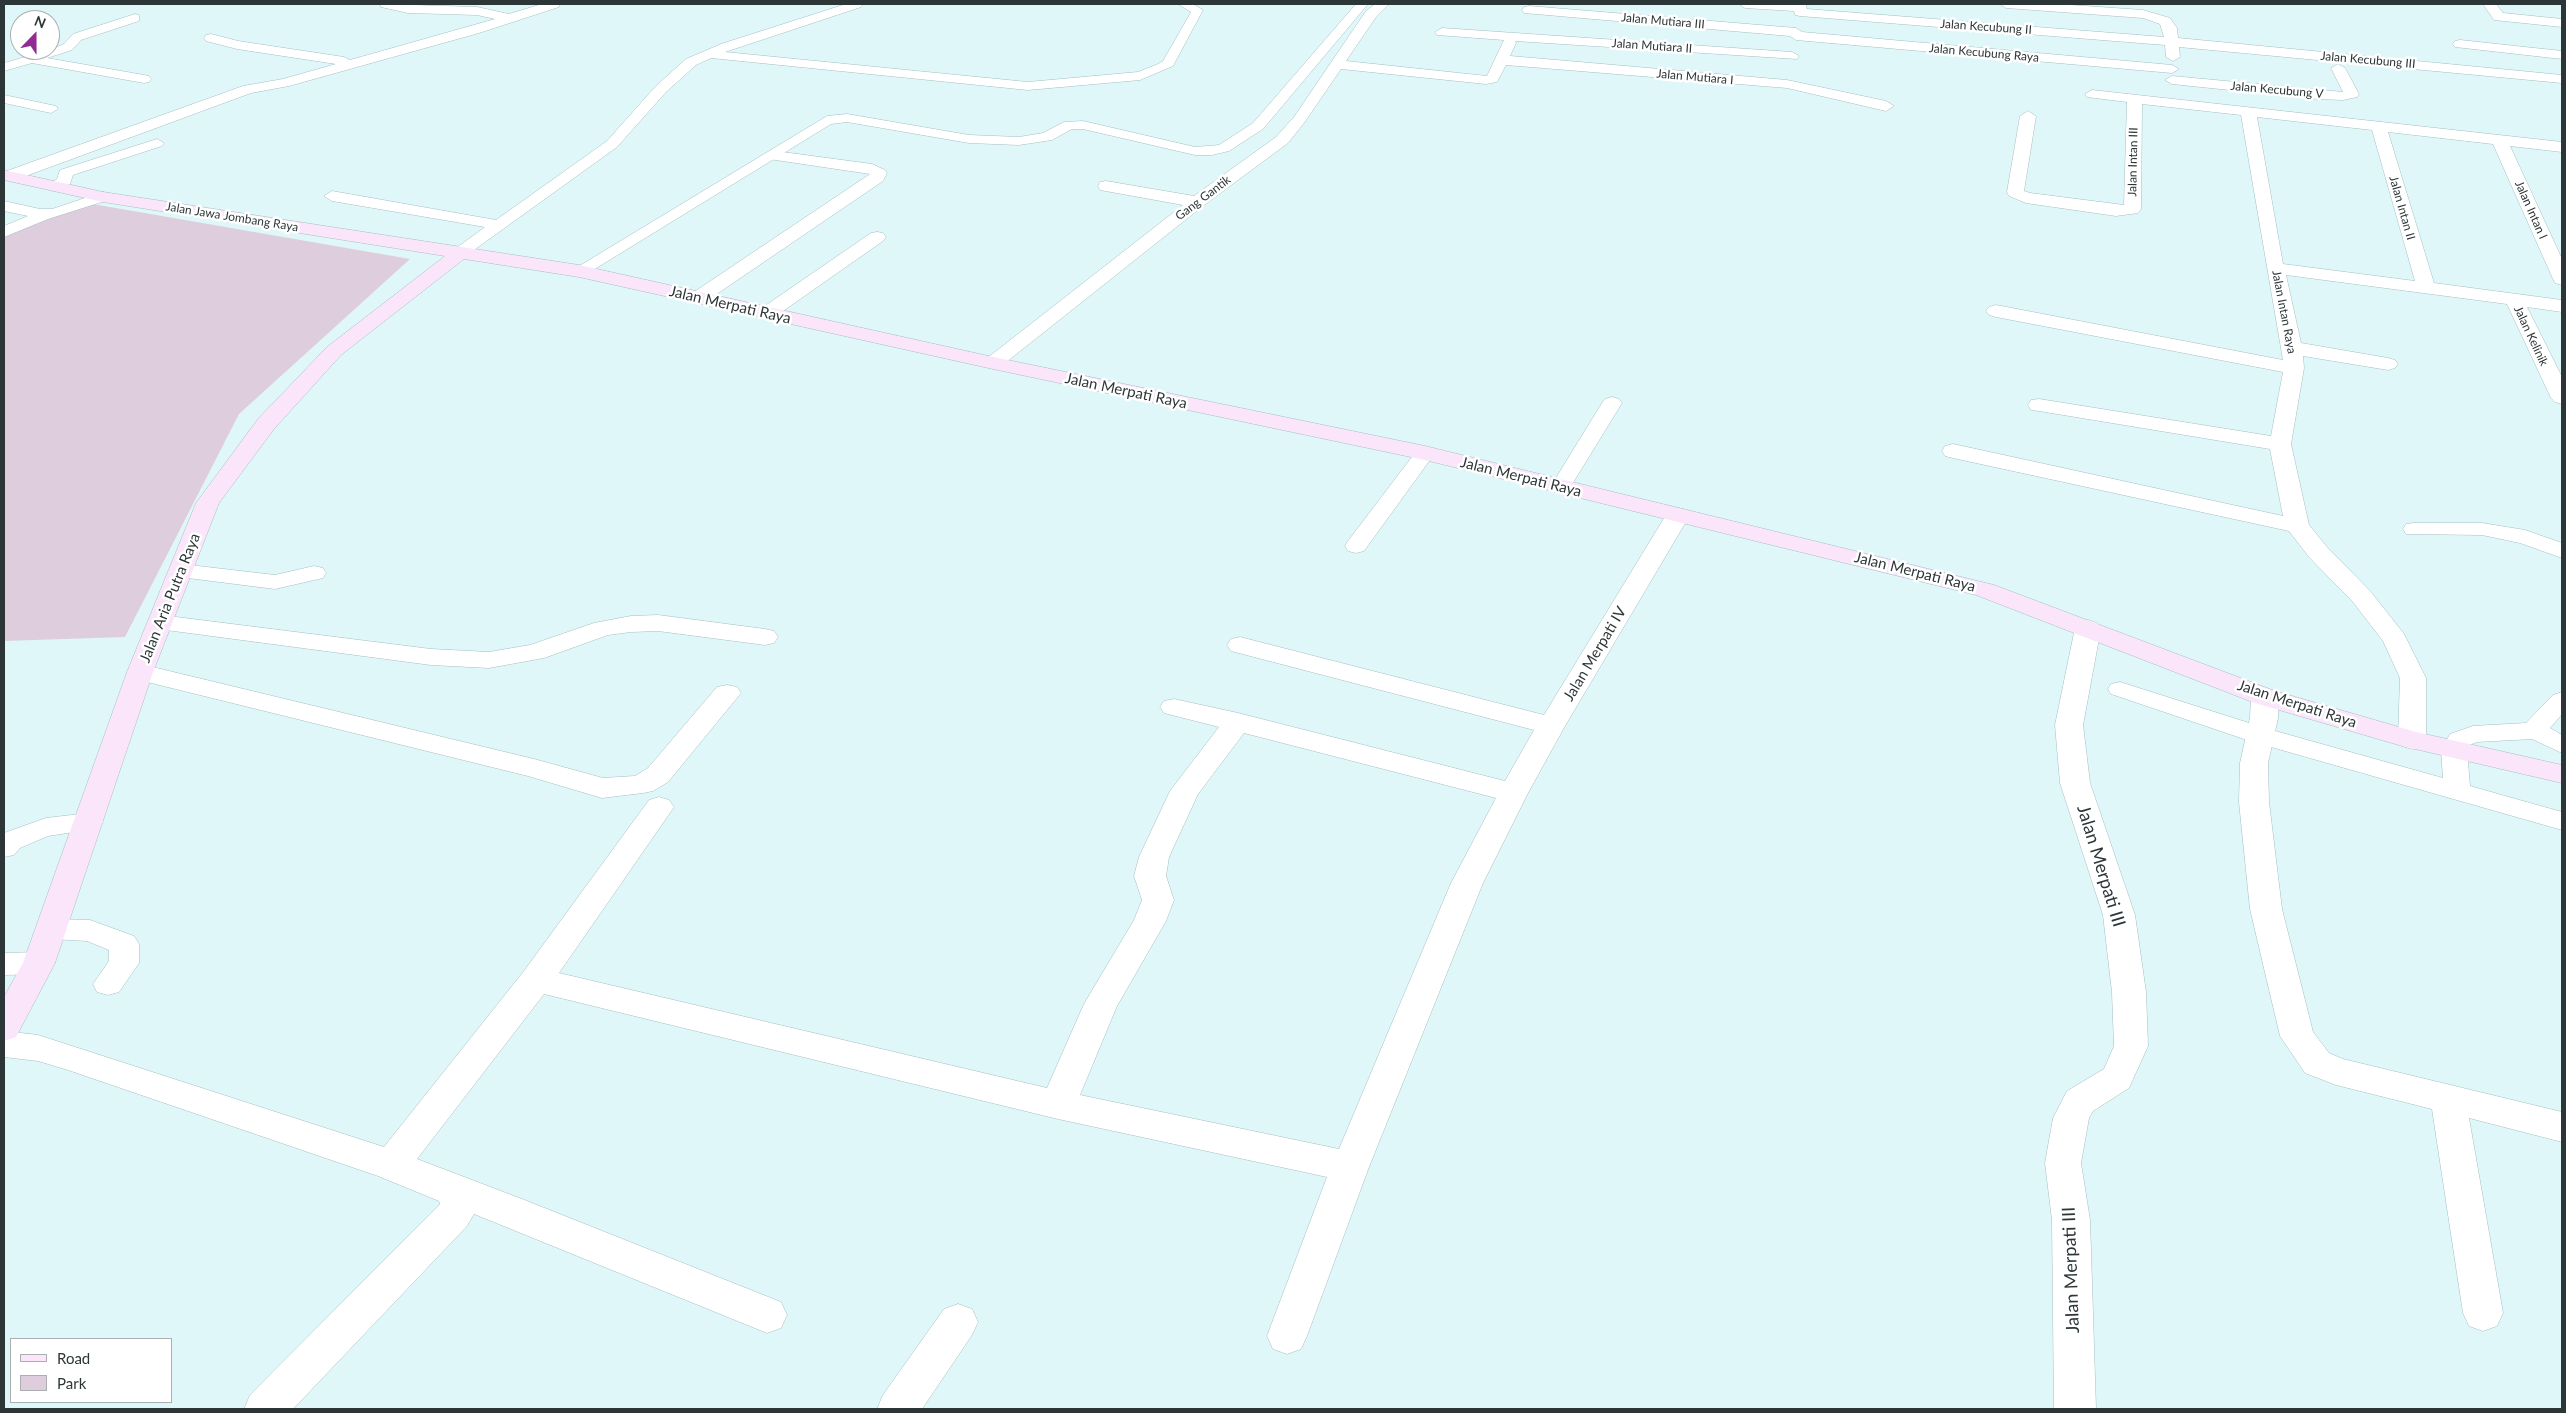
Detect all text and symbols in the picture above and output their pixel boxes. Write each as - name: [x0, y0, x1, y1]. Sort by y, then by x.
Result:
- north arrow: [10, 10, 60, 60]
- street label: Jalan Mutiara III: [1621, 10, 1705, 32]
- text: N: [32, 12, 49, 31]
- street label: Jalan Kecubung II: [1940, 17, 2032, 37]
- street label: Jalan Mutiara II: [1611, 36, 1693, 56]
- street label: Jalan Kecubung Raya: [1928, 41, 2040, 65]
- street label: Jalan Kecubung III: [2320, 49, 2416, 71]
- street label: Jalan Mutiara I: [1656, 66, 1734, 88]
- street label: Jalan Kecubung V: [2230, 79, 2324, 101]
- street label: Jalan Intan III: [2125, 127, 2141, 197]
- street label: Gang Gantik: [1173, 173, 1233, 223]
- street label: Jalan Intan II: [2386, 174, 2418, 242]
- street label: Jalan Intan I: [2512, 178, 2550, 242]
- street label: Jalan Jawa Jombang Raya: [165, 199, 299, 235]
- street label: Jalan Intan Raya: [2269, 269, 2299, 355]
- street label: Jalan Merpati Raya: [667, 282, 793, 328]
- street label: Jalan Kelinik: [2511, 304, 2551, 368]
- street label: Jalan Merpati Raya: [1063, 369, 1189, 413]
- street label: Jalan Merpati Raya: [1459, 453, 1583, 501]
- street label: Jalan Aria Putra Raya: [136, 531, 204, 665]
- street label: Jalan Merpati Raya: [1853, 548, 1977, 596]
- street label: Jalan Merpati IV: [1560, 604, 1630, 704]
- street label: Jalan Merpati Raya: [2235, 676, 2359, 732]
- street label: Jalan Merpati III: [2072, 802, 2130, 930]
- street label: Jalan Merpati III: [2058, 1207, 2084, 1333]
- legend: [10, 1338, 172, 1403]
- text: Road: [57, 1349, 90, 1367]
- text: Park: [57, 1374, 86, 1392]

